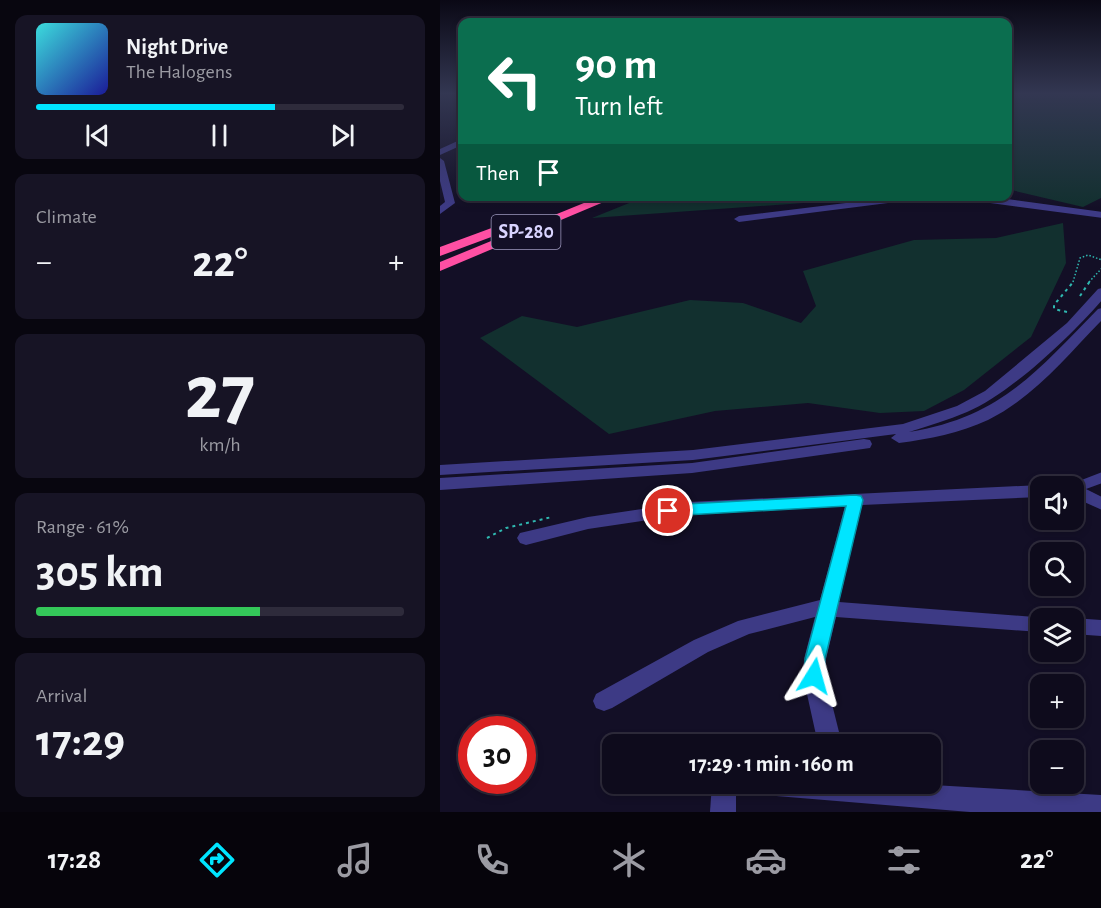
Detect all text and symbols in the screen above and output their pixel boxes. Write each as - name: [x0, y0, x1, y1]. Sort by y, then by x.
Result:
- text: Night Drive: [126, 36, 228, 58]
- icon: left: [476, 42, 554, 120]
- text: 90 m: [575, 44, 657, 86]
- text: The Halogens: [126, 62, 232, 82]
- text: Turn left: [575, 93, 663, 120]
- icon: previous: [81, 119, 114, 152]
- icon: pause: [203, 119, 236, 152]
- icon: next: [326, 119, 359, 152]
- icon: arrive: [532, 156, 565, 189]
- text: Then: [476, 162, 520, 184]
- text: Climate: [36, 207, 97, 227]
- road number: SP-280: [492, 215, 561, 249]
- text: 22°: [192, 240, 248, 285]
- text: −: [36, 246, 52, 279]
- text: +: [388, 246, 404, 279]
- text: 27: [185, 355, 255, 433]
- text: km/h: [199, 435, 241, 455]
- map controls: [1030, 476, 1084, 794]
- button: sound: [1030, 476, 1084, 530]
- pin: [642, 485, 693, 536]
- icon: arrive: [651, 494, 684, 527]
- text: Range · 61%: [36, 517, 129, 537]
- button: search: [1030, 542, 1084, 596]
- text: 305 km: [36, 550, 164, 595]
- button: layers: [1030, 608, 1084, 662]
- position arrow: [782, 644, 846, 708]
- button: +: [1030, 674, 1084, 728]
- text: Arrival: [36, 686, 87, 706]
- speed limit sign: 30: [458, 716, 536, 794]
- text: 17:29: [36, 719, 125, 764]
- button: −: [1030, 740, 1084, 794]
- text: 17:29 · 1 min · 160 m: [689, 753, 854, 775]
- icon: directions: [196, 839, 238, 881]
- icon: music: [334, 839, 376, 881]
- icon: phone: [471, 839, 513, 881]
- icon: climate: [608, 839, 650, 881]
- icon: car: [745, 839, 787, 881]
- icon: filters: [883, 839, 925, 881]
- text: 17:28: [48, 846, 101, 873]
- text: 22°: [1020, 846, 1053, 873]

